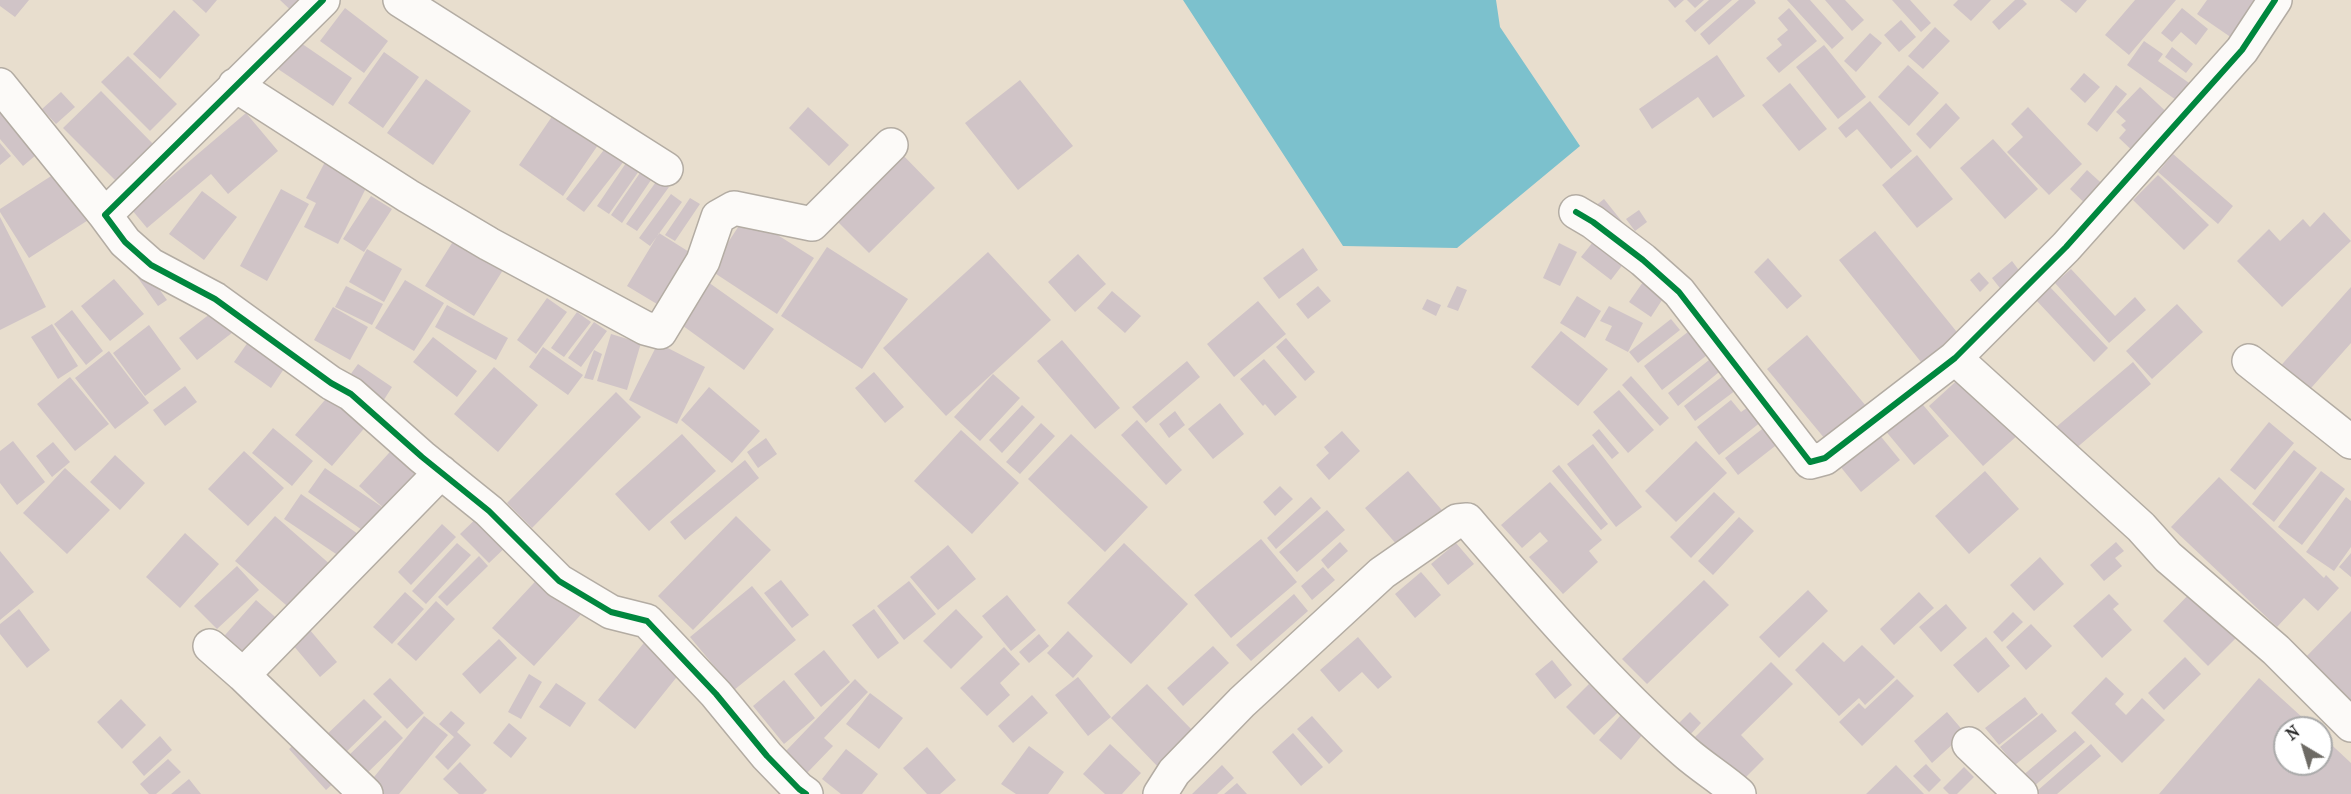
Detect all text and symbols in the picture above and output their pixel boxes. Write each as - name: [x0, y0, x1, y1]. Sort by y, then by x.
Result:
- north arrow: [2273, 716, 2333, 776]
- text: N: [2282, 722, 2303, 744]

